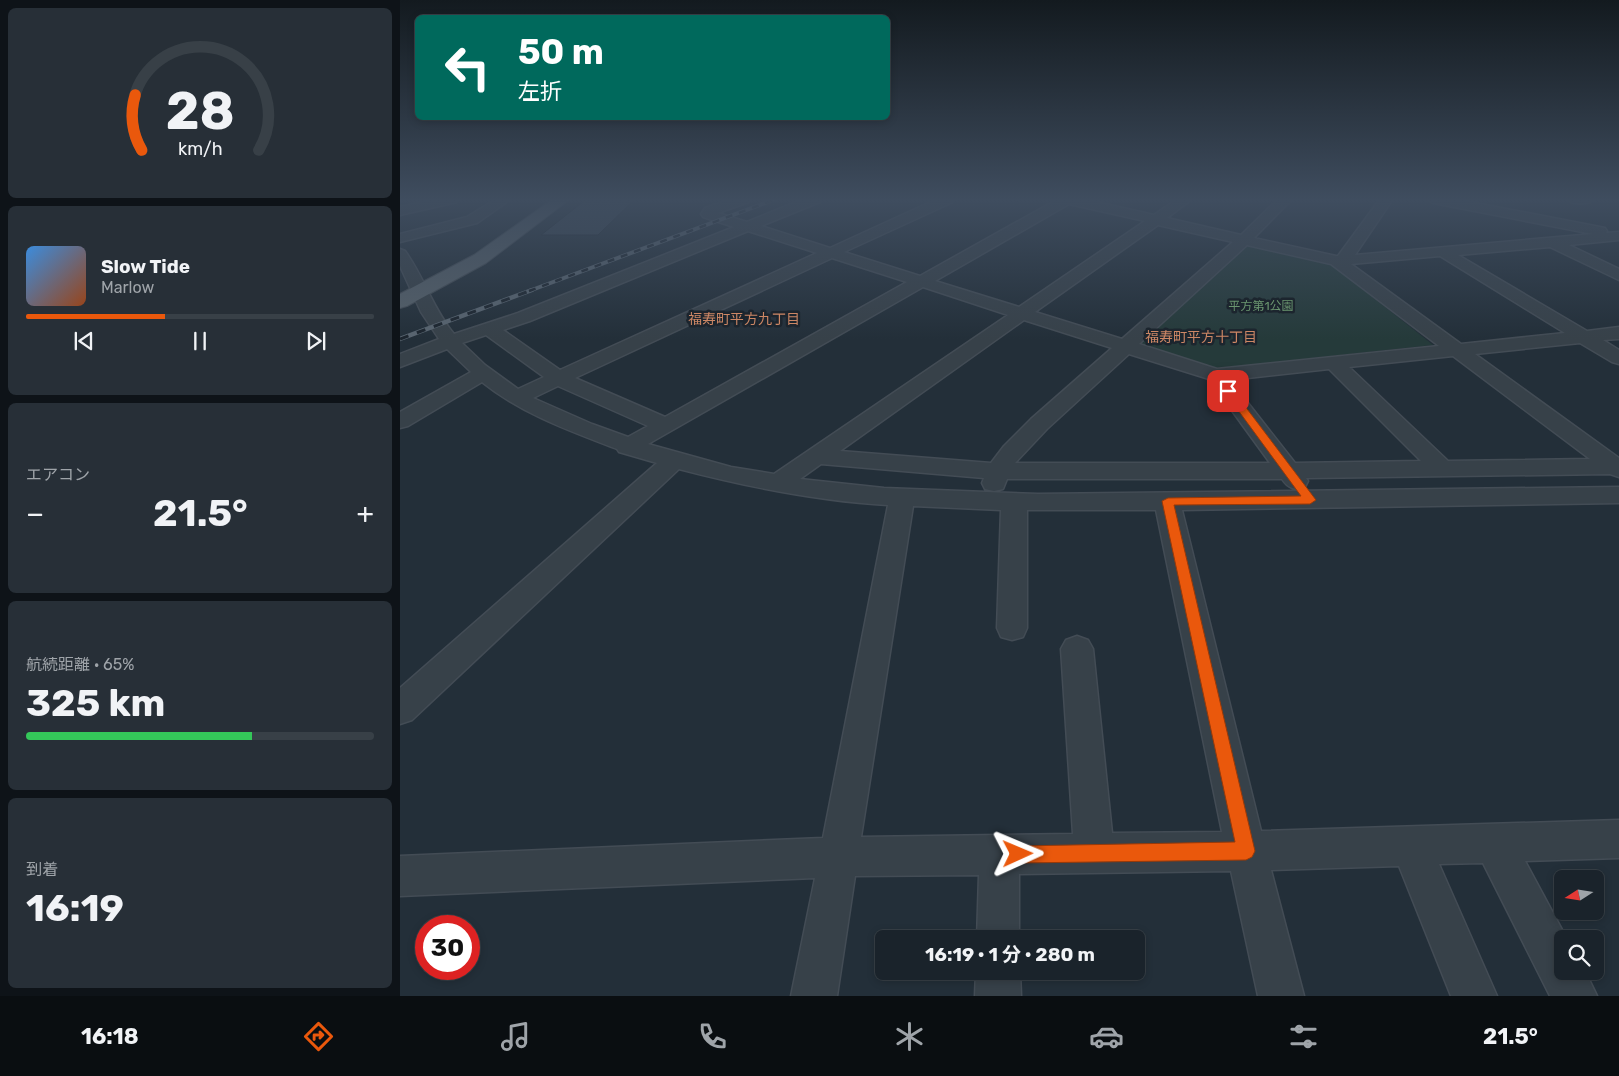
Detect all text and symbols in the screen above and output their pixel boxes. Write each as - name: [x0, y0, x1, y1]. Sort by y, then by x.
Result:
- text: 50 m: [518, 31, 604, 73]
- icon: left: [435, 35, 500, 100]
- text: 左折: [518, 78, 562, 105]
- text: 28: [165, 80, 235, 142]
- text: km/h: [178, 138, 222, 159]
- text: Slow Tide: [101, 255, 190, 278]
- text: Marlow: [101, 278, 154, 297]
- park label: 平方第1公園: [1228, 299, 1294, 313]
- district label: 福寿町平方九丁目: [688, 311, 800, 328]
- icon: previous: [70, 327, 98, 355]
- icon: pause: [186, 327, 214, 355]
- icon: next: [302, 327, 330, 355]
- district label: 福寿町平方十丁目: [1145, 329, 1257, 346]
- pin: [1207, 370, 1249, 412]
- icon: arrive: [1214, 377, 1242, 405]
- text: エアコン: [26, 465, 90, 484]
- text: 21.5°: [153, 490, 248, 536]
- text: −: [26, 497, 44, 530]
- text: +: [357, 497, 374, 530]
- text: 航続距離 · 65%: [26, 655, 134, 674]
- text: 325 km: [26, 680, 165, 726]
- position arrow: [991, 827, 1043, 879]
- text: 到着: [26, 860, 58, 879]
- north arrow: [1554, 870, 1604, 920]
- map controls: [1554, 870, 1604, 980]
- text: 16:19: [26, 885, 124, 931]
- speed limit sign: 30: [415, 915, 480, 980]
- button: search: [1554, 930, 1604, 980]
- text: 16:19 · 1 分 · 280 m: [925, 943, 1095, 966]
- icon: directions: [301, 1019, 336, 1054]
- icon: music: [498, 1019, 533, 1054]
- icon: phone: [695, 1019, 730, 1054]
- icon: climate: [892, 1019, 927, 1054]
- icon: car: [1089, 1019, 1124, 1054]
- icon: filters: [1286, 1019, 1321, 1054]
- text: 16:18: [81, 1023, 139, 1050]
- text: 21.5°: [1483, 1023, 1538, 1050]

